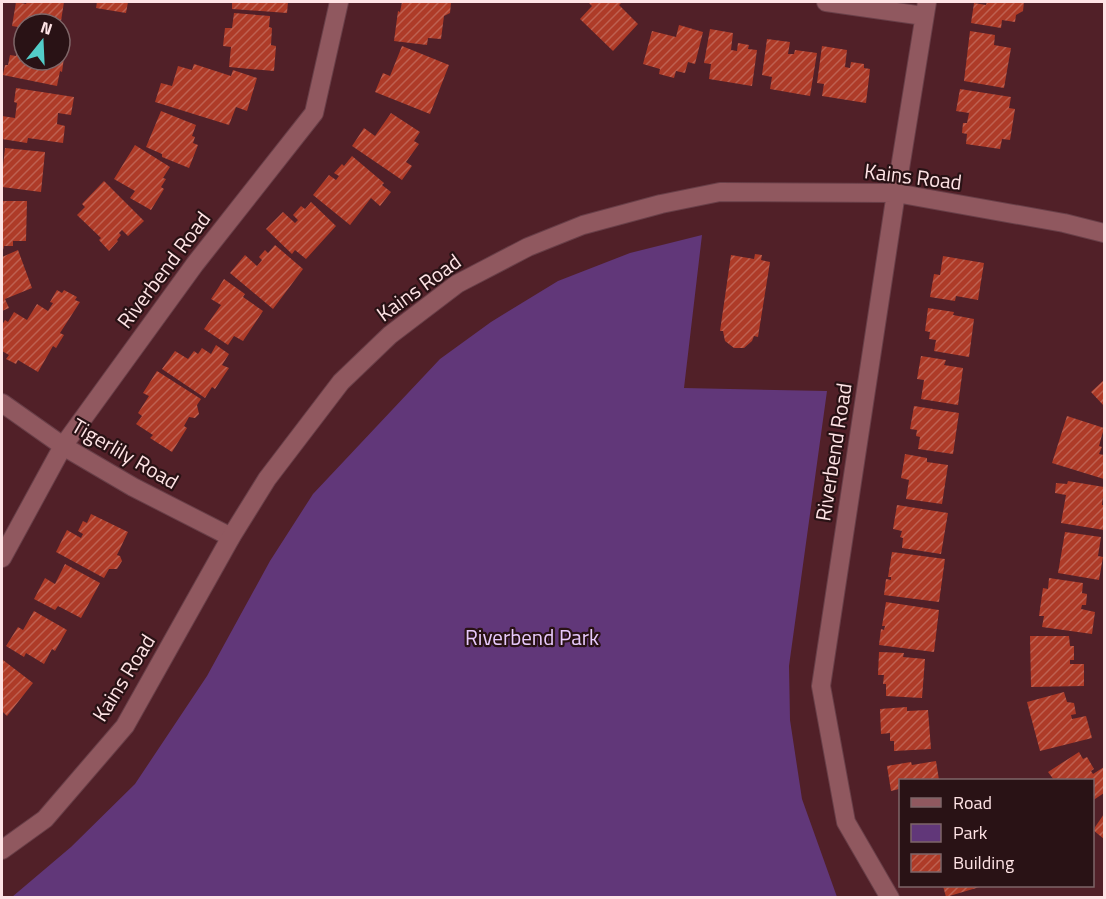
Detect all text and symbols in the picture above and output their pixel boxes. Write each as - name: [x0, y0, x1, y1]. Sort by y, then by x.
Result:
- north arrow: [12, 12, 72, 72]
- text: N: [38, 15, 56, 41]
- street label: Kains Road: [862, 154, 964, 198]
- street label: Riverbend Road: [108, 204, 218, 335]
- street label: Kains Road: [369, 245, 468, 329]
- street label: Riverbend Road: [806, 380, 860, 523]
- street label: Tigerlily Road: [66, 410, 185, 497]
- park label: Riverbend Park: [465, 621, 599, 653]
- street label: Kains Road: [84, 627, 163, 728]
- legend: [899, 779, 1094, 887]
- text: Road: [953, 789, 992, 816]
- text: Park: [953, 819, 988, 846]
- text: Building: [953, 849, 1014, 876]

